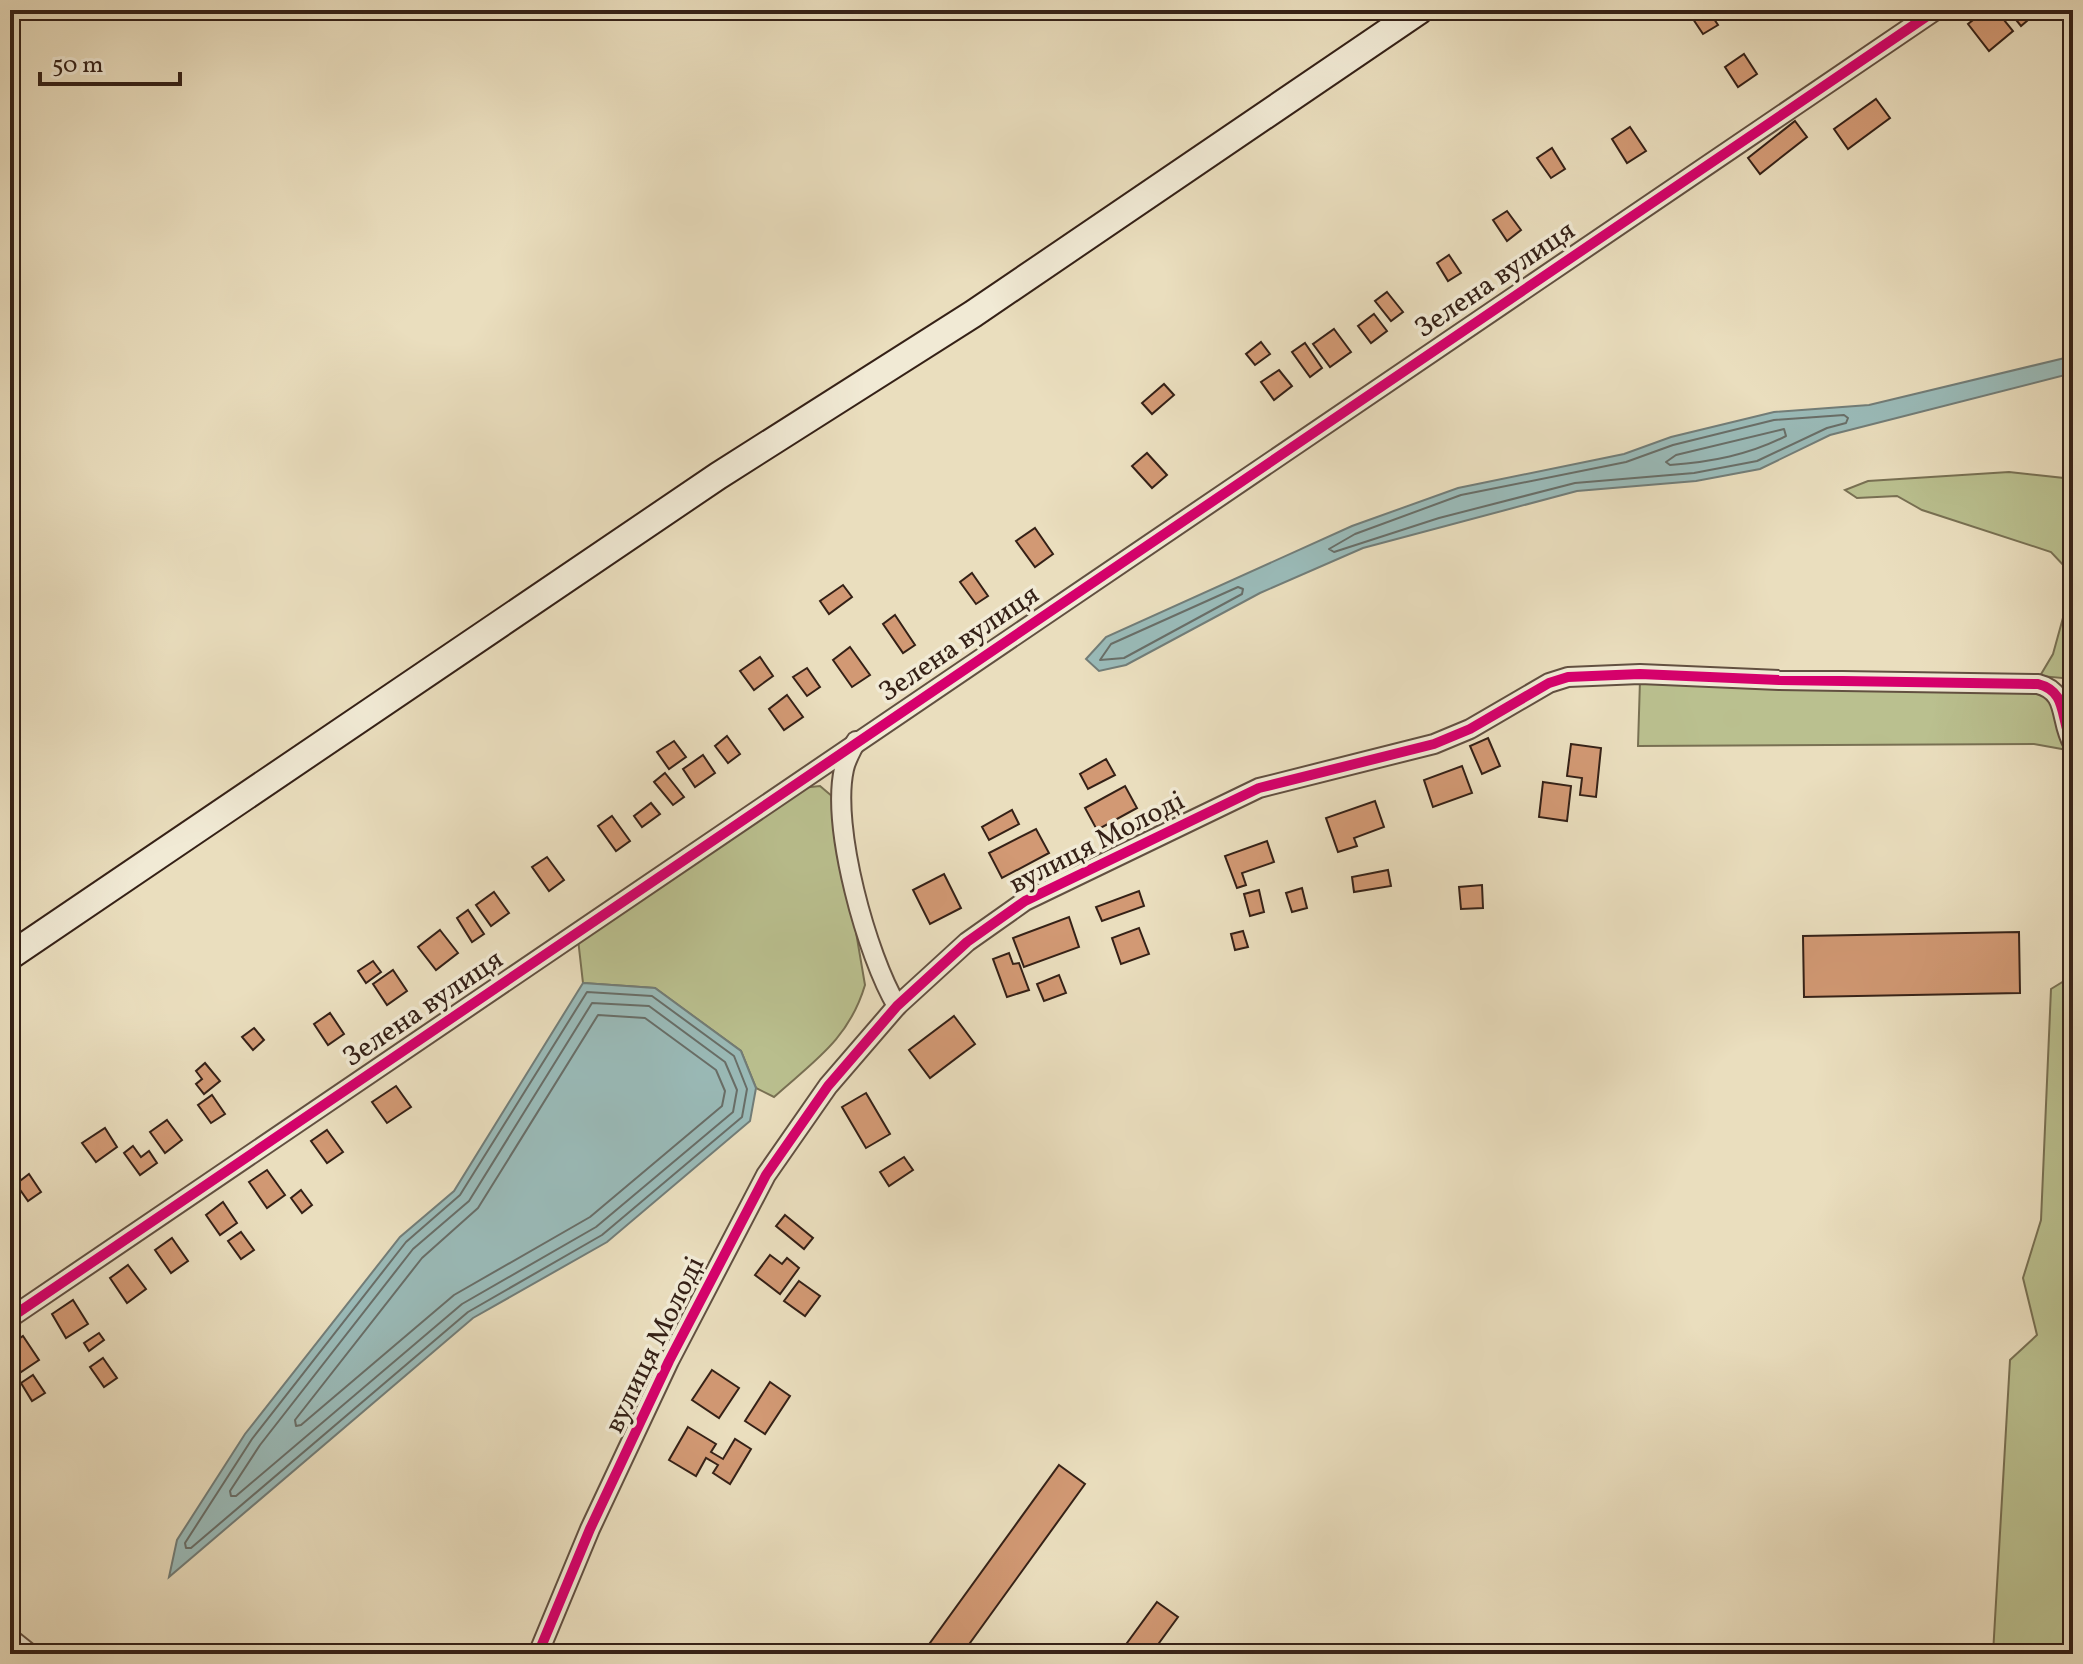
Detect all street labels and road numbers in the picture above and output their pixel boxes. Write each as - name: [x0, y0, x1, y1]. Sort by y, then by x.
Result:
- street label: Зелена вулиця: [1407, 212, 1583, 348]
- street label: Зелена вулиця: [871, 576, 1047, 712]
- street label: вулиця Молоді: [1003, 782, 1192, 904]
- street label: Зелена вулиця: [335, 941, 511, 1077]
- street label: вулиця Молоді: [596, 1250, 715, 1440]

